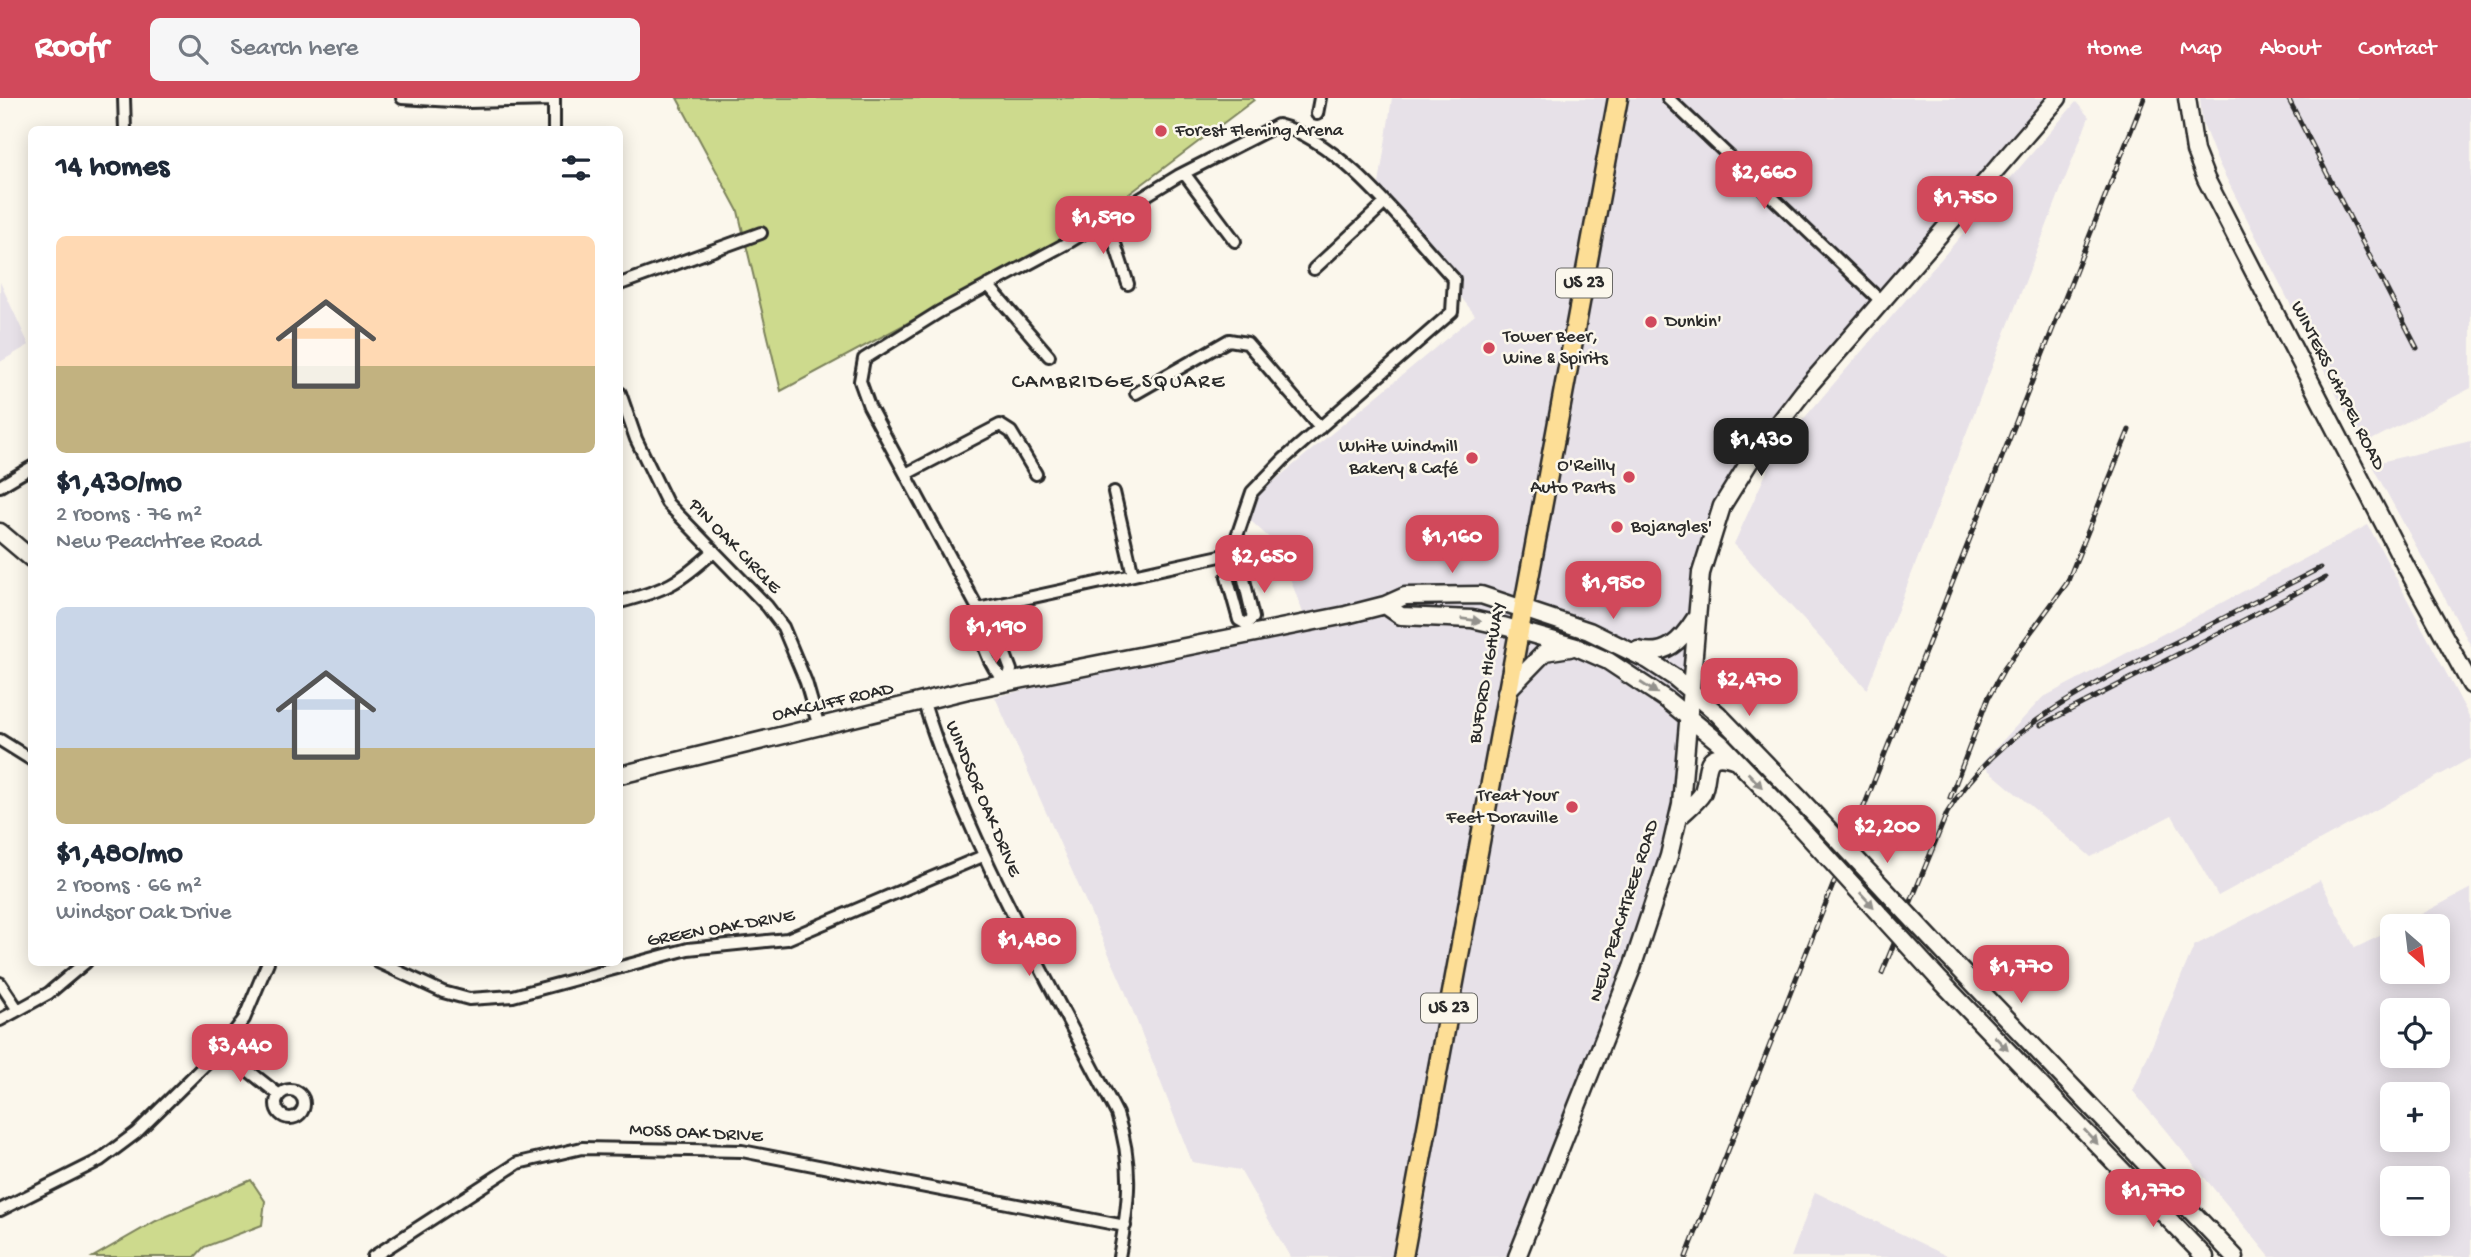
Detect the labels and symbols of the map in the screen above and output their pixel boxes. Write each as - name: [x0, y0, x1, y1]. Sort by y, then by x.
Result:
- place label: Forest Fleming Arena: [1174, 120, 1345, 143]
- marker: Forest Fleming Arena: [1153, 123, 1169, 139]
- pin: $2,660: [1707, 152, 1821, 211]
- pin: $1,750: [1908, 176, 2022, 236]
- pin: $1,590: [1046, 197, 1160, 256]
- road number: US 23: [1556, 268, 1612, 298]
- street label: WINTERS CHAPEL ROAD: [2284, 298, 2390, 475]
- place label: Dunkin': [1663, 311, 1722, 334]
- marker: Dunkin': [1643, 314, 1659, 330]
- place label: Tower Beer, Wine & Spirits: [1502, 326, 1609, 371]
- marker: Tower Beer, Wine & Spirits: [1481, 340, 1497, 356]
- district label: CAMBRIDGE SQUARE: [1012, 371, 1226, 396]
- pin: $1,430: [1704, 418, 1818, 478]
- place label: White Windmill Bakery & Café: [1339, 436, 1458, 481]
- marker: White Windmill Bakery & Café: [1464, 450, 1480, 466]
- place label: O'Reilly Auto Parts: [1530, 455, 1616, 500]
- marker: O'Reilly Auto Parts: [1621, 469, 1637, 485]
- street label: PIN OAK CIRCLE: [682, 494, 786, 600]
- pin: $1,160: [1395, 516, 1509, 575]
- place label: Bojangles': [1630, 516, 1712, 539]
- marker: Bojangles': [1609, 519, 1625, 535]
- pin: $2,650: [1207, 536, 1321, 595]
- pin: $1,950: [1556, 561, 1670, 621]
- street label: BUFORD HIGHWAY: [1464, 600, 1512, 746]
- pin: $1,190: [939, 606, 1053, 665]
- one-way arrow: [1460, 614, 1482, 625]
- pin: $2,470: [1692, 658, 1806, 718]
- street label: OAKCLIFF ROAD: [770, 678, 897, 728]
- one-way arrow: [1639, 681, 1658, 694]
- street label: WINDSOR OAK DRIVE: [939, 718, 1026, 881]
- one-way arrow: [1747, 771, 1763, 788]
- place label: Treat Your Feet Doraville: [1445, 785, 1560, 830]
- marker: Treat Your Feet Doraville: [1564, 799, 1580, 815]
- pin: $2,200: [1830, 806, 1944, 865]
- street label: NEW PEACHTREE ROAD: [1585, 817, 1665, 1005]
- one-way arrow: [1859, 891, 1875, 908]
- street label: GREEN OAK DRIVE: [645, 904, 798, 953]
- north arrow: [2380, 914, 2450, 984]
- pin: $1,480: [972, 918, 1086, 978]
- pin: $1,770: [1964, 946, 2078, 1005]
- road number: US 23: [1421, 994, 1477, 1023]
- pin: $3,440: [183, 1024, 297, 1084]
- one-way arrow: [1992, 1034, 2008, 1051]
- street label: MOSS OAK DRIVE: [629, 1119, 765, 1149]
- one-way arrow: [2083, 1129, 2100, 1146]
- pin: $1,770: [2096, 1170, 2210, 1229]

